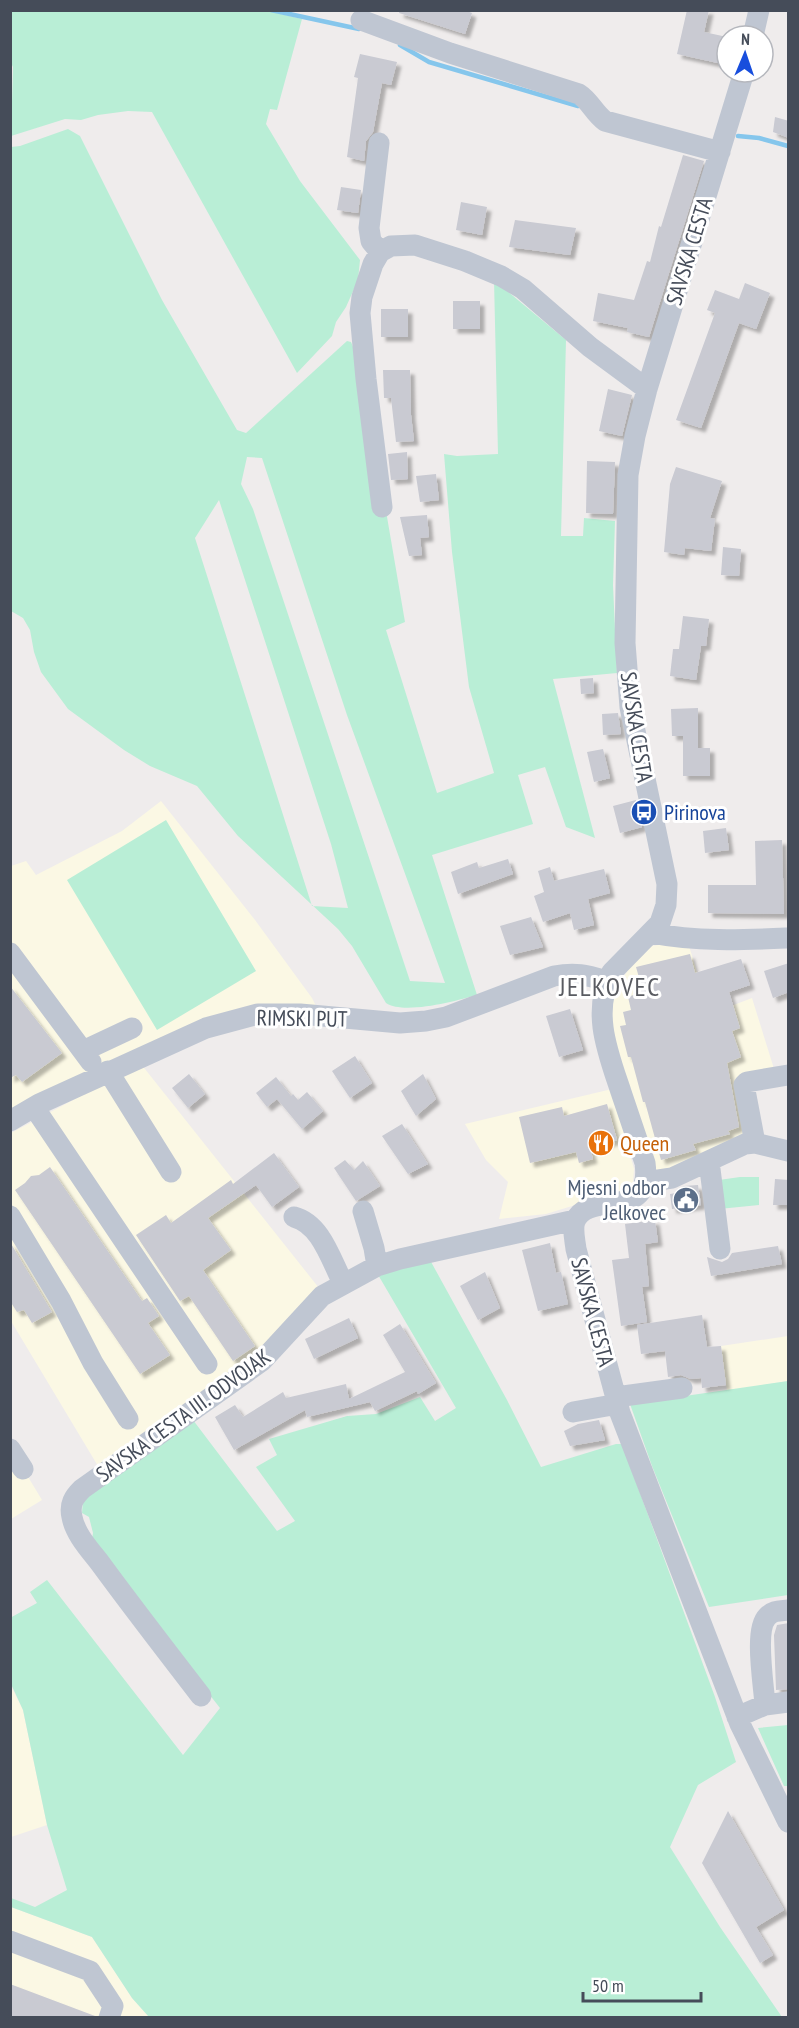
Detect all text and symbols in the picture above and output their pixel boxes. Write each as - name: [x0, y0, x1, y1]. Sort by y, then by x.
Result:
- north arrow: [715, 24, 775, 84]
- text: N: [741, 29, 750, 49]
- street label: SAVSKA CESTA: [659, 193, 719, 308]
- street label: SAVSKA CESTA: [614, 670, 660, 785]
- bus stop icon: Pirinova: [629, 797, 659, 827]
- place label: Pirinova: [664, 798, 726, 826]
- district label: JELKOVEC: [558, 970, 661, 1003]
- street label: RIMSKI PUT: [256, 1003, 348, 1033]
- restaurant icon: Queen: [586, 1128, 616, 1158]
- place label: Queen: [620, 1129, 669, 1157]
- place label: Mjesni odbor Jelkovec: [568, 1173, 666, 1226]
- public building icon: Mjesni odbor Jelkovec: [671, 1185, 701, 1215]
- street label: SAVSKA CESTA: [565, 1255, 621, 1370]
- street label: SAVSKA CESTA III. ODVOJAK: [90, 1342, 276, 1488]
- scale bar: [583, 1965, 702, 2003]
- text: 50 m: [592, 1974, 624, 1997]

